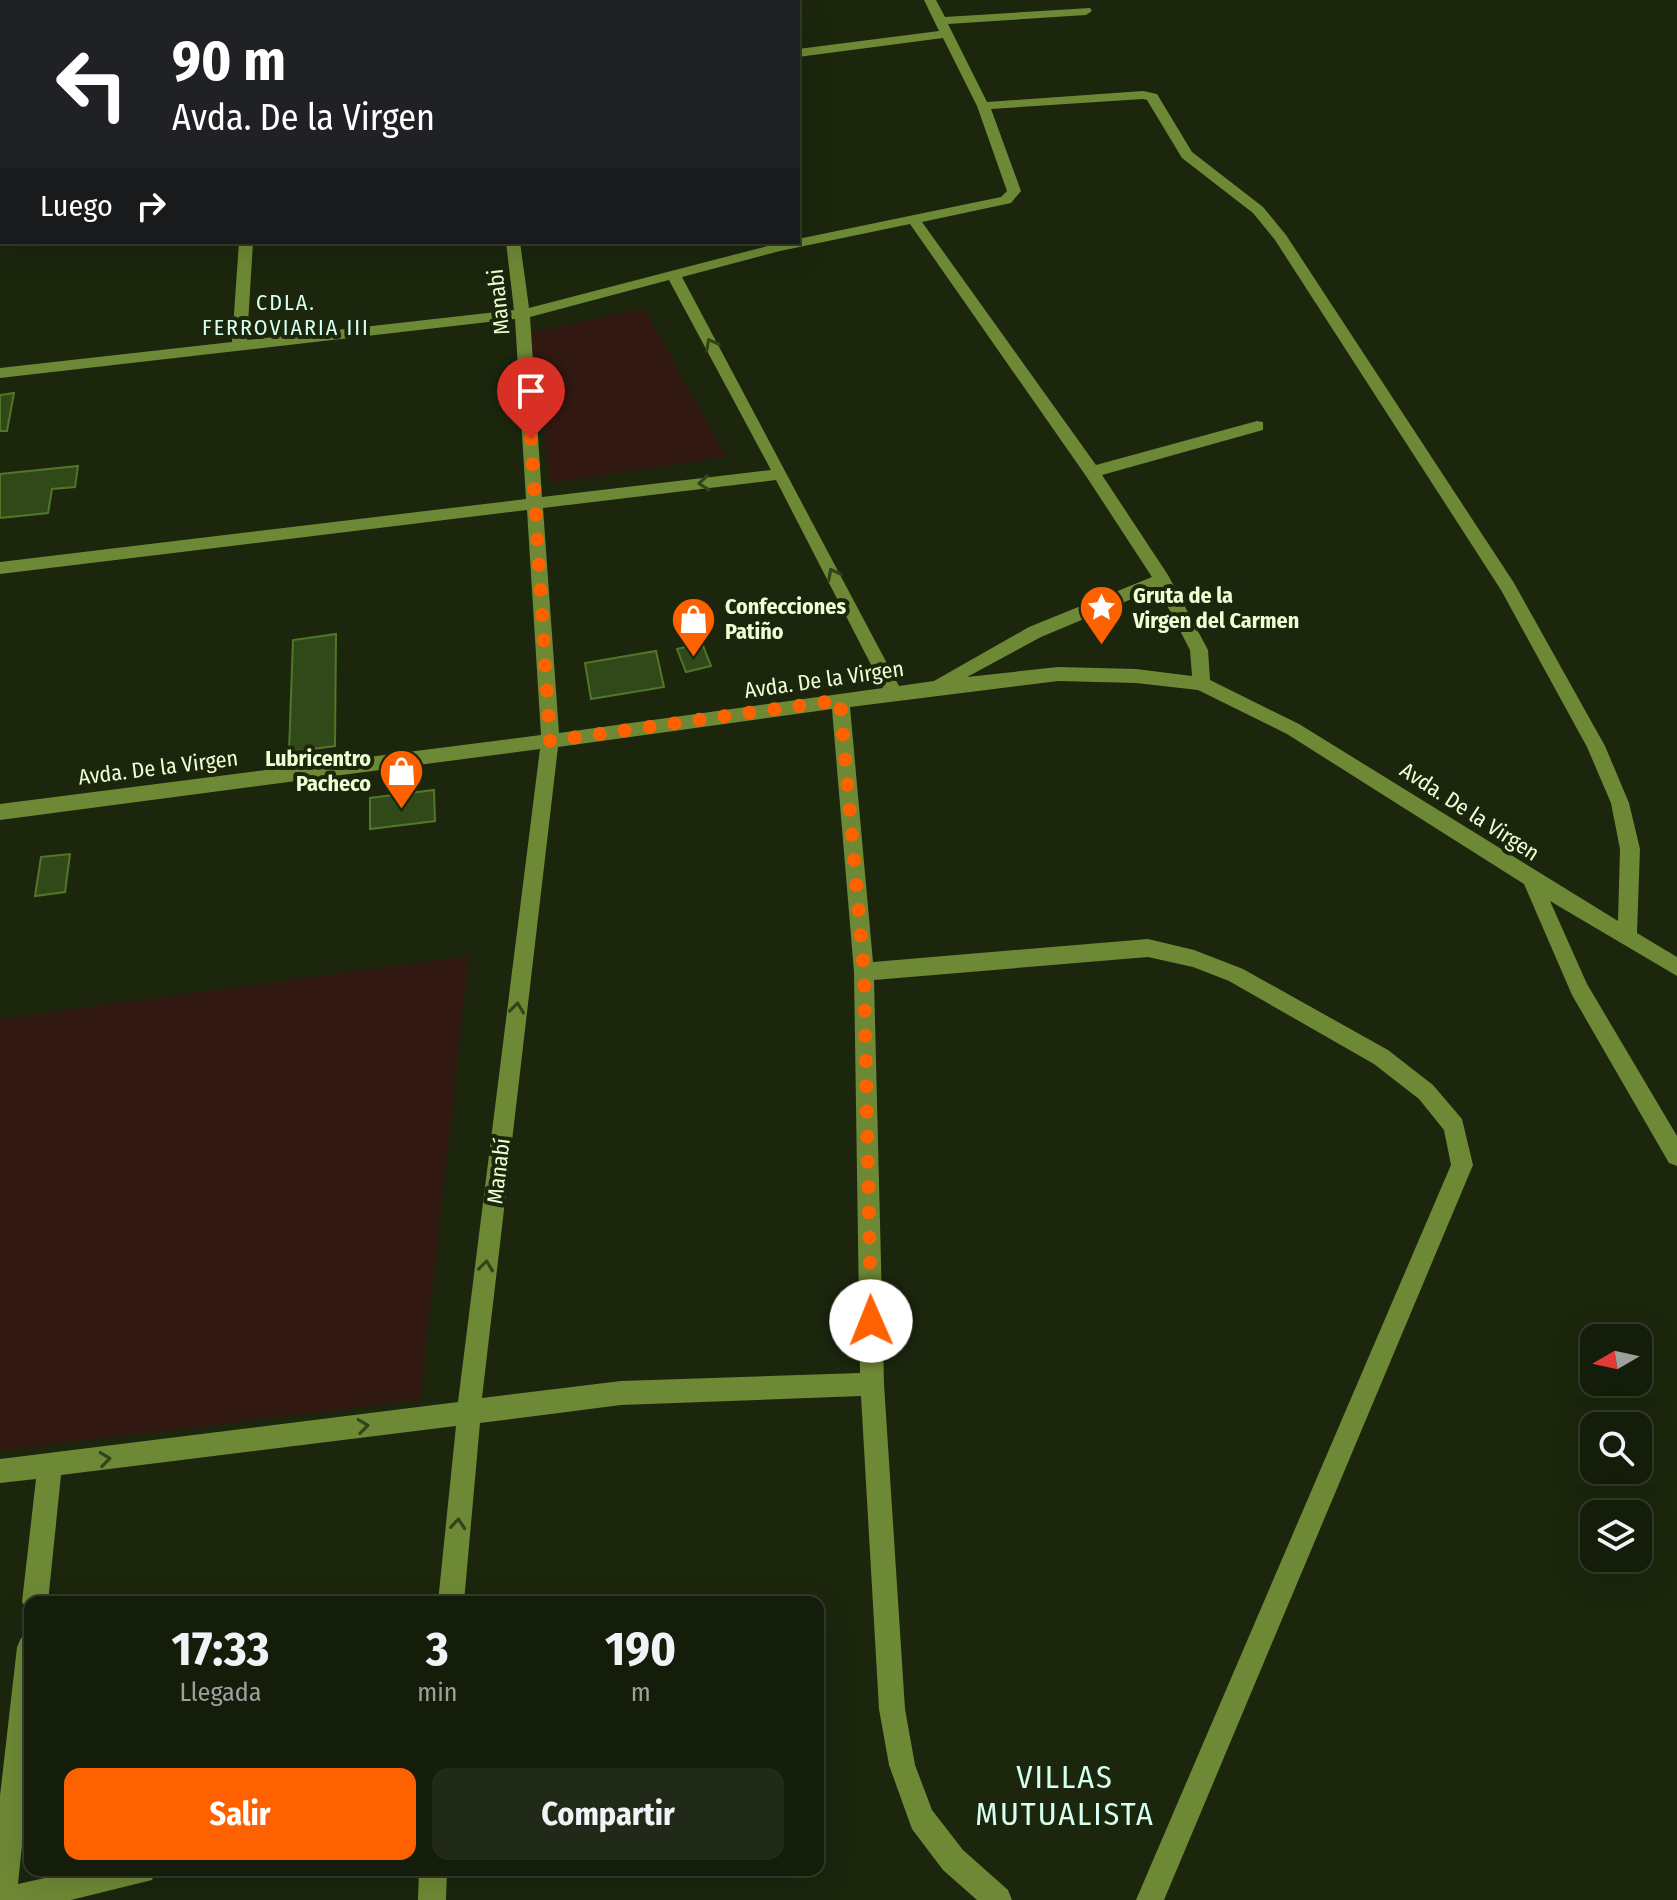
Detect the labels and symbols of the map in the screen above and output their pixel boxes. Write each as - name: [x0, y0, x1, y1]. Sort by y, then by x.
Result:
- street label: Manabi: [482, 268, 515, 336]
- district label: CDLA. FERROVIARIA III: [202, 289, 370, 341]
- one-way arrow: [705, 338, 721, 353]
- pin: [497, 357, 565, 439]
- one-way arrow: [697, 474, 710, 491]
- one-way arrow: [827, 567, 842, 582]
- place label: Gruta de la Virgen del Carmen: [1132, 582, 1299, 634]
- place icon: Gruta de la Virgen del Carmen: [1078, 584, 1126, 647]
- place label: Confecciones Patiño: [725, 593, 846, 645]
- shop icon: Confecciones Patiño: [670, 595, 718, 658]
- street label: Avda. De la Virgen: [743, 655, 906, 704]
- street label: Avda. De la Virgen: [77, 744, 239, 791]
- place label: Lubricentro Pacheco: [265, 745, 371, 797]
- shop icon: Lubricentro Pacheco: [378, 747, 426, 810]
- street label: Avda. De la Virgen: [1395, 756, 1544, 867]
- one-way arrow: [509, 1001, 526, 1014]
- street label: Manabí: [481, 1136, 516, 1205]
- one-way arrow: [478, 1259, 495, 1272]
- position arrow: [829, 1279, 913, 1363]
- north arrow: [1580, 1324, 1652, 1396]
- one-way arrow: [357, 1417, 370, 1434]
- one-way arrow: [99, 1450, 112, 1467]
- one-way arrow: [450, 1517, 467, 1530]
- district label: VILLAS MUTUALISTA: [975, 1758, 1155, 1833]

